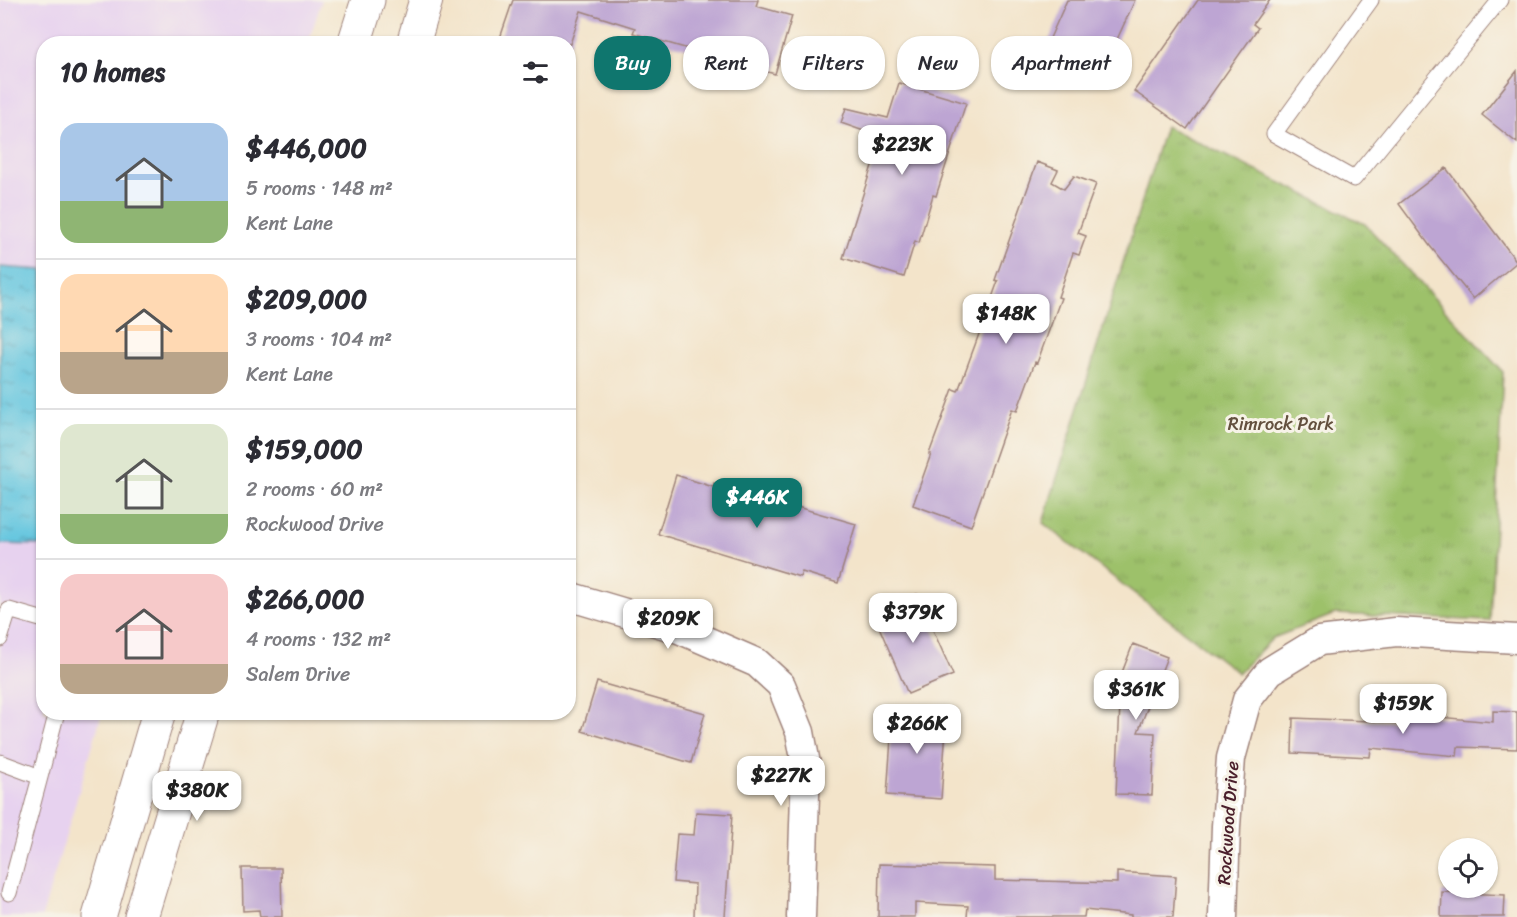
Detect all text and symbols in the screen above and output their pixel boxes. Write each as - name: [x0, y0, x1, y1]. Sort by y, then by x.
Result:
- chip: Buy: [594, 36, 671, 90]
- chip: Rent: [683, 36, 769, 90]
- chip: Filters: [781, 36, 885, 90]
- chip: New: [897, 36, 979, 90]
- chip: Apartment: [991, 36, 1132, 90]
- text: 10 homes: [60, 49, 165, 95]
- icon: filters: [519, 56, 552, 89]
- text: $446,000: [246, 125, 367, 171]
- pin: $223K: [860, 125, 944, 176]
- text: $223K: [872, 127, 932, 162]
- icon: home: [108, 147, 180, 219]
- text: 5 rooms · 148 m²: [246, 171, 393, 206]
- text: Kent Lane: [246, 206, 333, 241]
- text: $209,000: [246, 276, 367, 322]
- pin: $148K: [964, 294, 1048, 345]
- text: $148K: [977, 296, 1035, 331]
- icon: home: [108, 298, 180, 370]
- text: 3 rooms · 104 m²: [246, 322, 392, 357]
- text: Kent Lane: [246, 357, 333, 392]
- park label: Rimrock Park: [1228, 408, 1334, 440]
- text: $159,000: [246, 426, 363, 472]
- icon: home: [108, 448, 180, 520]
- text: 2 rooms · 60 m²: [246, 472, 383, 507]
- pin: $446K: [715, 478, 799, 529]
- text: $446K: [726, 480, 788, 515]
- text: Rockwood Drive: [246, 507, 384, 542]
- text: $266,000: [246, 576, 364, 622]
- pin: $379K: [871, 593, 955, 644]
- text: $379K: [883, 595, 943, 630]
- icon: home: [108, 598, 180, 670]
- pin: $209K: [626, 599, 710, 650]
- text: $209K: [637, 601, 699, 636]
- text: 4 rooms · 132 m²: [246, 622, 391, 657]
- text: Salem Drive: [246, 657, 350, 692]
- pin: $361K: [1094, 670, 1178, 721]
- text: $361K: [1108, 672, 1164, 707]
- pin: $159K: [1361, 684, 1445, 735]
- text: $159K: [1374, 686, 1432, 721]
- pin: $266K: [875, 704, 959, 755]
- text: $266K: [887, 706, 947, 741]
- pin: $227K: [739, 756, 823, 807]
- text: $227K: [751, 758, 811, 793]
- street label: Rockwood Drive: [1208, 760, 1248, 886]
- pin: $380K: [155, 771, 239, 822]
- text: $380K: [166, 773, 228, 808]
- map controls: [1438, 838, 1498, 898]
- button: locate: [1438, 838, 1498, 898]

